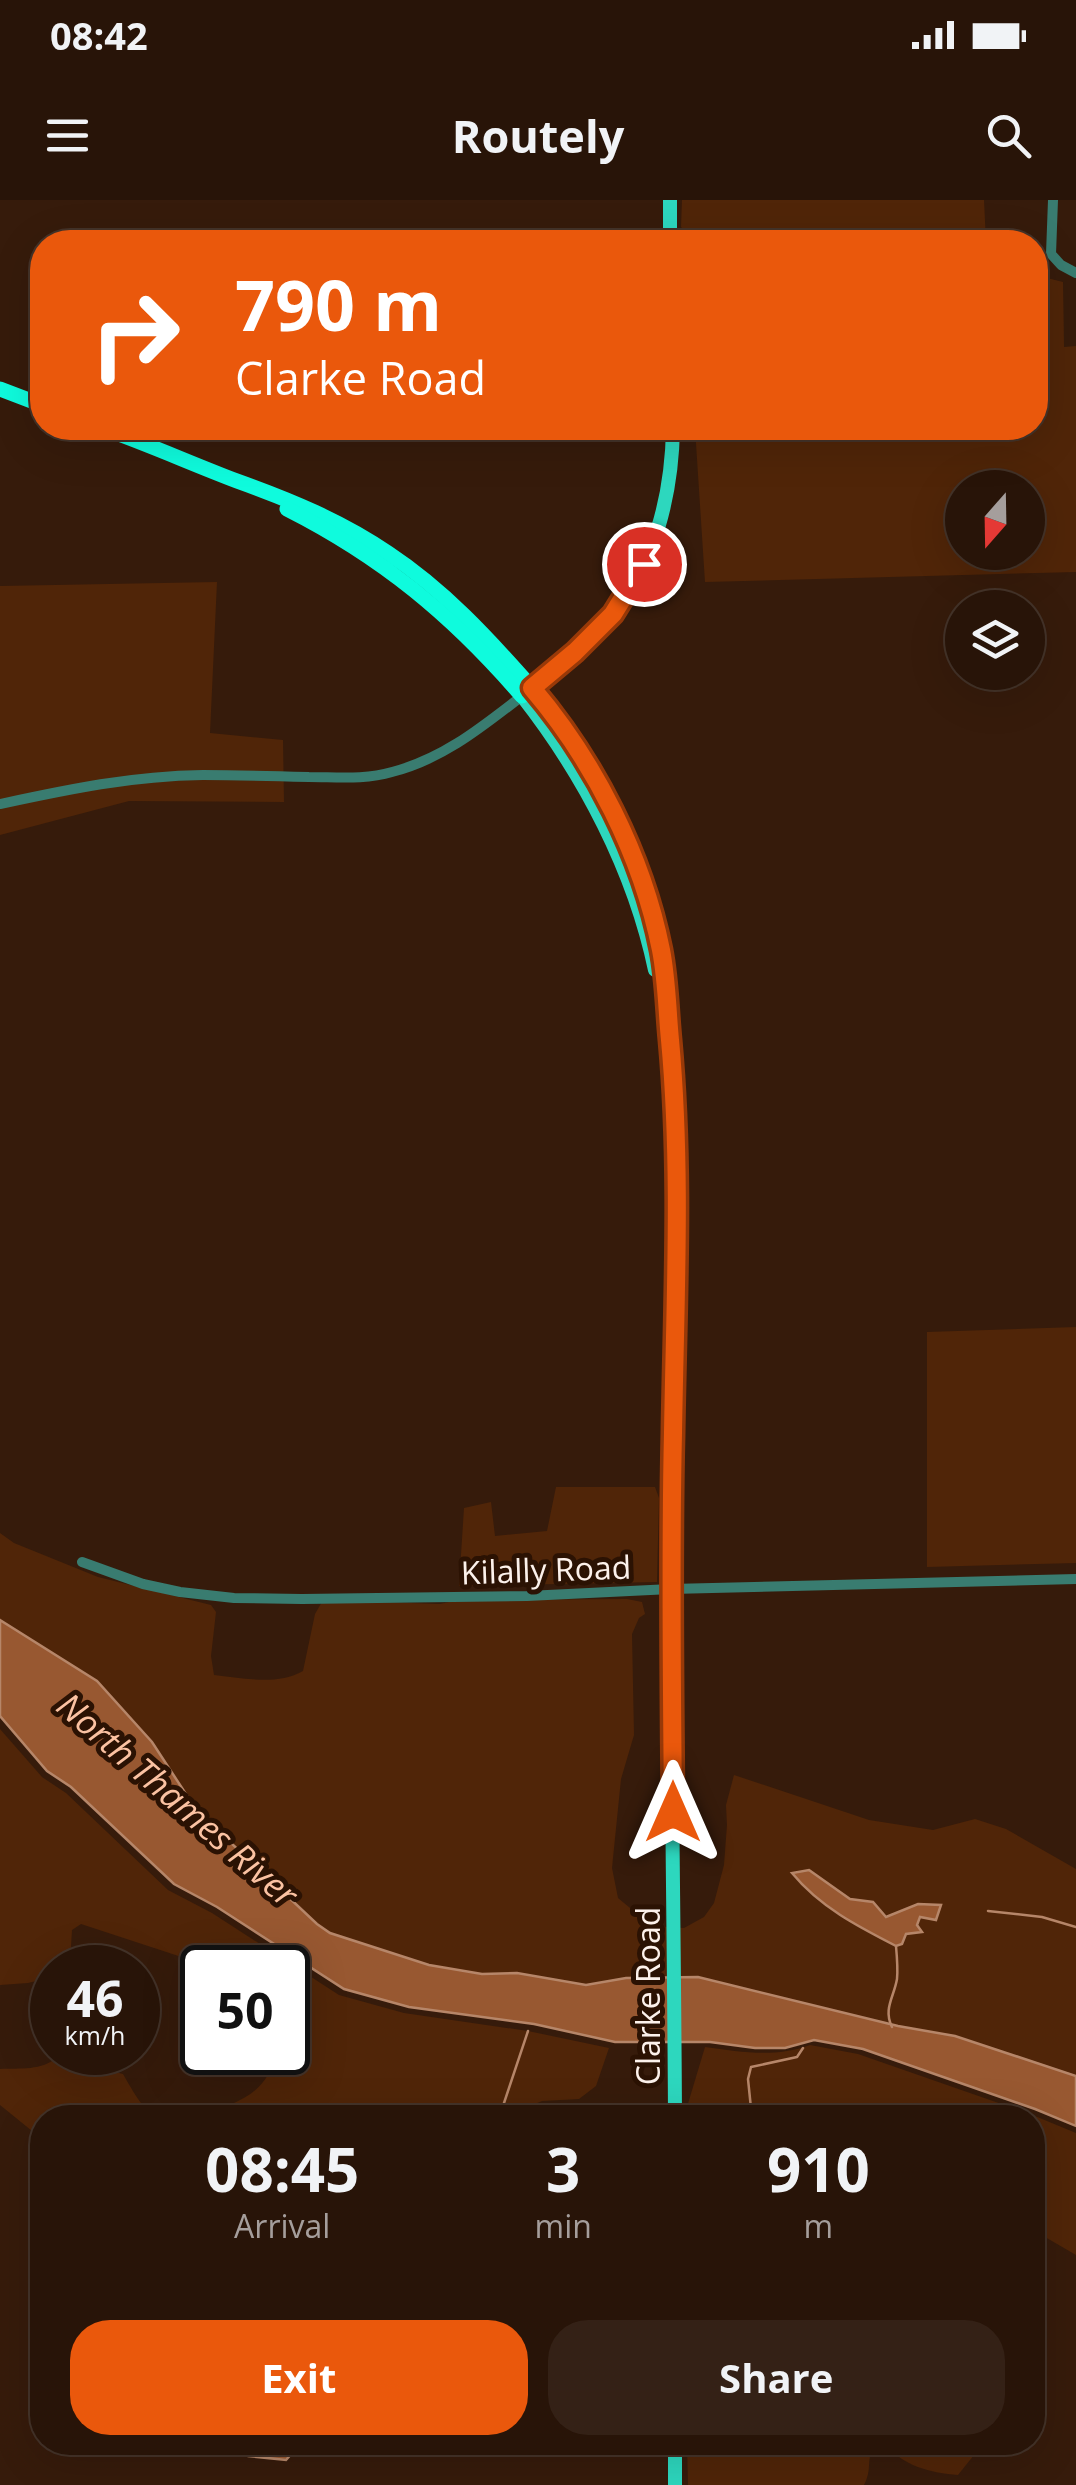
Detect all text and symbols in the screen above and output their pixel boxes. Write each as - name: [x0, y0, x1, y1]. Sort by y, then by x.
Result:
- text: 08:42: [50, 9, 148, 61]
- text: Routely: [452, 105, 624, 166]
- icon: menu: [40, 108, 95, 163]
- icon: search: [981, 108, 1036, 163]
- text: 790 m: [235, 256, 442, 352]
- icon: right: [70, 270, 200, 400]
- text: Clarke Road: [235, 347, 486, 408]
- north arrow: [945, 470, 1045, 570]
- map controls: [945, 470, 1045, 690]
- pin: [602, 522, 687, 607]
- icon: arrive: [617, 537, 672, 592]
- button: layers: [945, 590, 1045, 690]
- street label: Kilally Road: [460, 1545, 632, 1593]
- water label: North Thames River: [48, 1681, 309, 1917]
- position arrow: [621, 1760, 725, 1864]
- street label: Clarke Road: [626, 1907, 669, 2085]
- speed limit sign: 50: [180, 1945, 310, 2075]
- text: 46: [66, 1964, 124, 2032]
- text: km/h: [65, 2018, 125, 2052]
- text: 08:45: [205, 2128, 359, 2210]
- text: 3: [546, 2128, 580, 2210]
- text: 910: [767, 2128, 870, 2210]
- text: Arrival: [234, 2204, 330, 2247]
- text: min: [535, 2204, 592, 2247]
- text: m: [804, 2204, 833, 2247]
- button: Exit: [70, 2320, 528, 2435]
- button: Share: [548, 2320, 1005, 2435]

